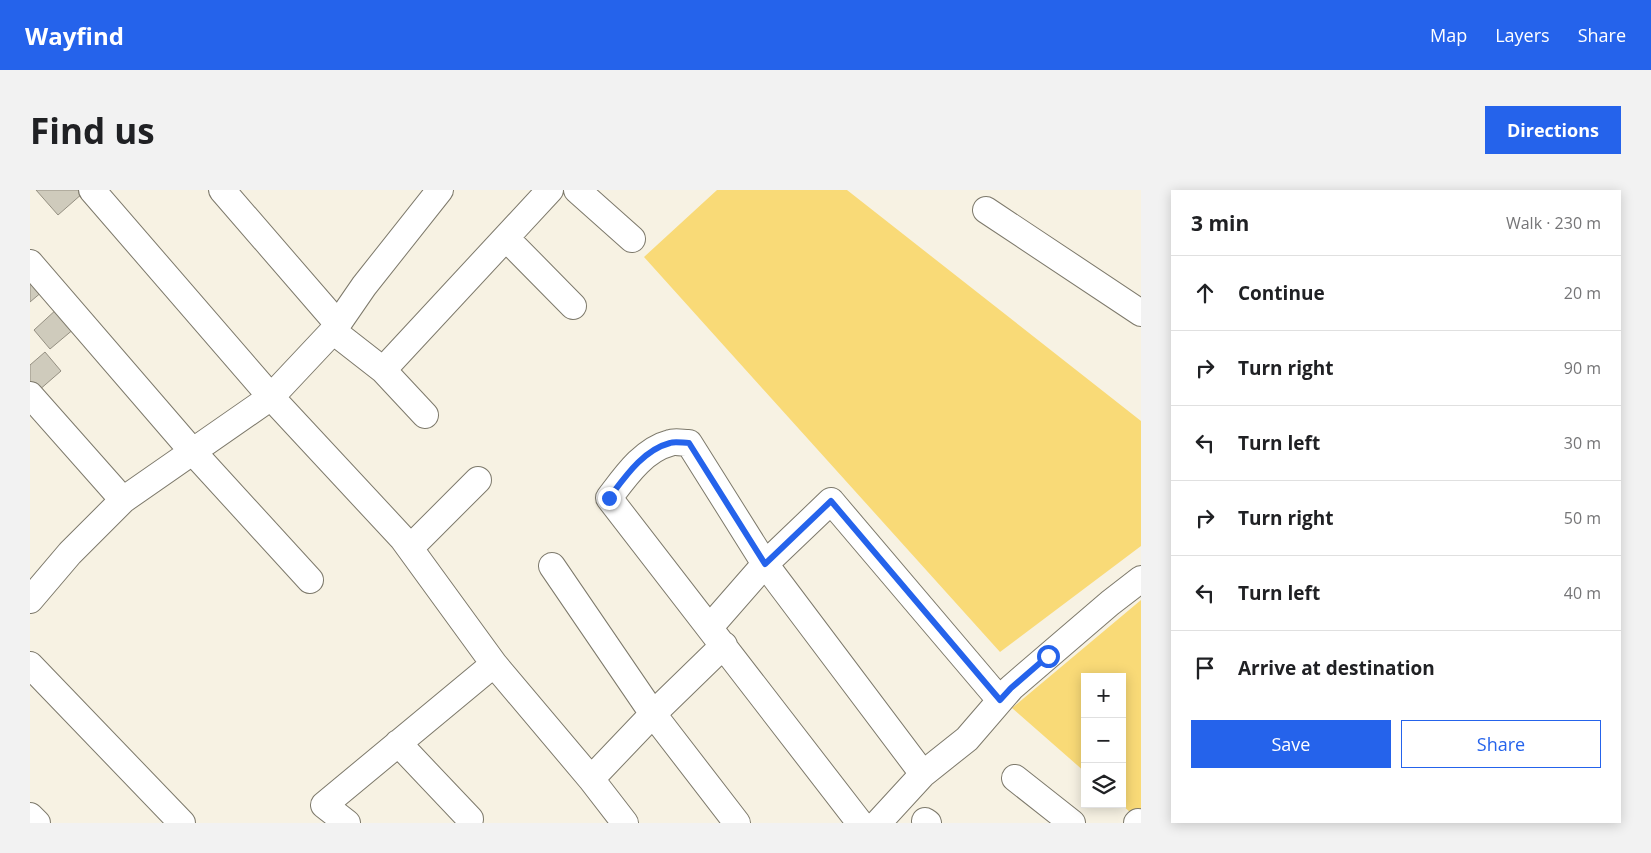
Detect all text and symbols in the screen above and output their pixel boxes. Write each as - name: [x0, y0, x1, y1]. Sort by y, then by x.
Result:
- text: Wayfind: [25, 19, 124, 52]
- text: Map: [1430, 23, 1467, 47]
- text: Layers: [1495, 23, 1550, 47]
- text: Share: [1578, 23, 1626, 47]
- button: Directions: [1485, 106, 1621, 154]
- text: Find us: [30, 107, 155, 154]
- text: 3 min: [1191, 209, 1249, 237]
- text: Walk · 230 m: [1506, 212, 1601, 234]
- icon: ahead: [1191, 279, 1219, 307]
- text: Continue: [1238, 280, 1325, 306]
- text: 20 m: [1564, 282, 1601, 304]
- icon: right: [1191, 354, 1219, 382]
- text: Turn right: [1238, 355, 1333, 381]
- text: 90 m: [1564, 357, 1601, 379]
- icon: left: [1191, 429, 1219, 457]
- text: Turn left: [1238, 430, 1320, 456]
- text: 30 m: [1564, 432, 1601, 454]
- route end: [598, 487, 621, 510]
- icon: right: [1191, 504, 1219, 532]
- text: Turn right: [1238, 505, 1333, 531]
- text: 50 m: [1564, 507, 1601, 529]
- icon: left: [1191, 579, 1219, 607]
- text: Turn left: [1238, 580, 1320, 606]
- text: 40 m: [1564, 582, 1601, 604]
- route start: [1037, 645, 1060, 668]
- icon: arrive: [1191, 654, 1219, 682]
- text: Arrive at destination: [1238, 655, 1435, 681]
- map controls: [1081, 673, 1126, 808]
- button: +: [1081, 673, 1126, 718]
- button: −: [1081, 718, 1126, 763]
- button: Save: [1191, 720, 1391, 768]
- button: Share: [1401, 720, 1601, 768]
- button: layers: [1081, 763, 1126, 808]

